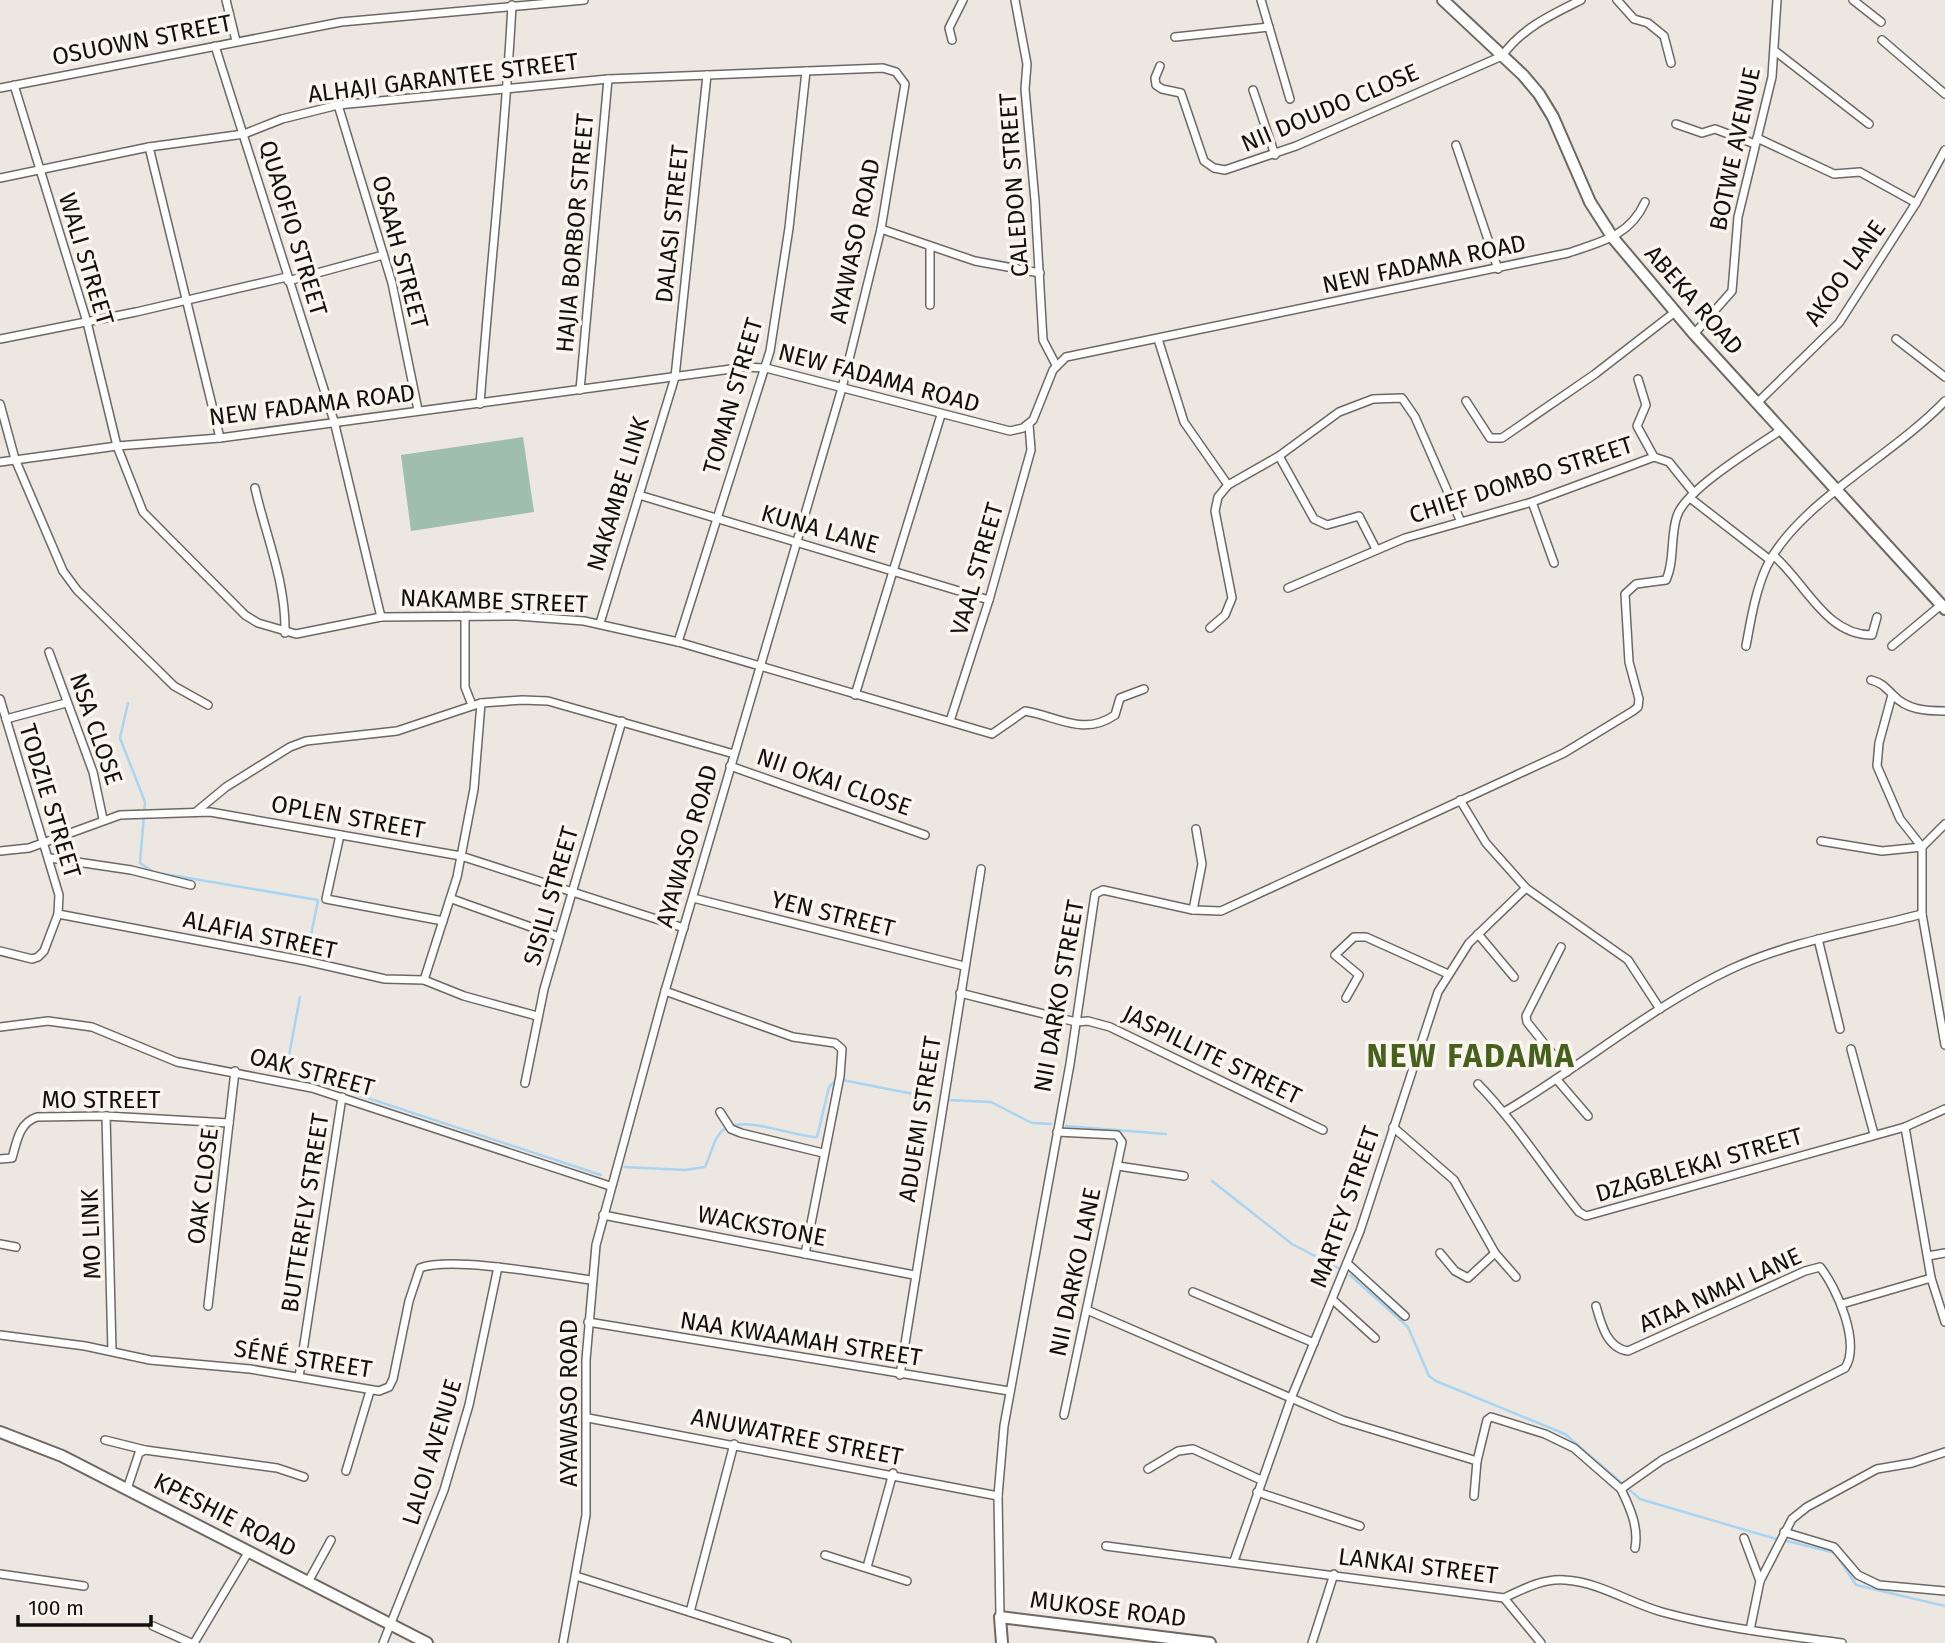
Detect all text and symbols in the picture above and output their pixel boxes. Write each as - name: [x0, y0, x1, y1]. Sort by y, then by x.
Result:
- street label: OSUOWN STREET: [50, 9, 235, 71]
- street label: ALHAJI GARANTEE STREET: [306, 47, 580, 108]
- street label: NII DOUDO CLOSE: [1237, 58, 1423, 158]
- street label: BOTWE AVENUE: [1704, 65, 1766, 233]
- street label: CALEDON STREET: [994, 91, 1034, 278]
- street label: HAJIA BORBOR STREET: [551, 112, 599, 354]
- street label: QUAOFIO STREET: [253, 137, 333, 320]
- street label: DALASI STREET: [650, 143, 694, 304]
- street label: AYAWASO ROAD: [824, 156, 886, 326]
- street label: OSAAH STREET: [366, 172, 434, 332]
- street label: WALI STREET: [53, 190, 120, 329]
- street label: AKOO LANE: [1799, 215, 1891, 331]
- street label: NEW FADAMA ROAD: [1320, 229, 1528, 299]
- street label: ABEKA ROAD: [1639, 240, 1749, 360]
- street label: TOMAN STREET: [697, 314, 769, 477]
- street label: NEW FADAMA ROAD: [775, 338, 983, 418]
- street label: NEW FADAMA ROAD: [207, 378, 417, 432]
- street label: NAKAMBE LINK: [581, 413, 655, 575]
- street label: CHIEF DOMBO STREET: [1406, 430, 1637, 529]
- street label: KUNA LANE: [758, 499, 882, 559]
- street label: VAAL STREET: [945, 499, 1009, 638]
- street label: NAKAMBE STREET: [400, 584, 589, 618]
- street label: NSA CLOSE: [64, 669, 128, 789]
- street label: TODZIE STREET: [13, 721, 87, 882]
- street label: NII OKAI CLOSE: [753, 742, 915, 822]
- street label: AYAWASO ROAD: [650, 761, 724, 931]
- street label: OPLEN STREET: [269, 790, 428, 844]
- street label: SISILI STREET: [518, 823, 584, 969]
- street label: YEN STREET: [768, 885, 898, 943]
- street label: NII DARKO STREET: [1028, 897, 1090, 1094]
- street label: ALAFIA STREET: [181, 905, 340, 965]
- street label: JASPILLITE STREET: [1118, 1000, 1306, 1111]
- street label: ADUEMI STREET: [893, 1033, 947, 1204]
- district label: NEW FADAMA: [1366, 1037, 1576, 1075]
- street label: OAK STREET: [246, 1042, 378, 1102]
- street label: MO STREET: [42, 1086, 161, 1114]
- street label: BUTTERFLY STREET: [275, 1111, 335, 1315]
- street label: MARTEY STREET: [1304, 1122, 1386, 1291]
- street label: DZAGBLEKAI STREET: [1592, 1122, 1806, 1208]
- street label: OAK CLOSE: [182, 1126, 224, 1246]
- street label: NII DARKO LANE: [1043, 1185, 1107, 1359]
- street label: MO LINK: [75, 1187, 107, 1280]
- street label: WACKSTONE: [695, 1200, 829, 1252]
- street label: ATAA NMAI LANE: [1634, 1242, 1806, 1338]
- street label: NAA KWAAMAH STREET: [678, 1306, 924, 1372]
- street label: AYAWASO ROAD: [555, 1319, 583, 1487]
- street label: SÉNÉ STREET: [232, 1333, 375, 1384]
- street label: LALOI AVENUE: [396, 1376, 468, 1528]
- street label: ANUWATREE STREET: [689, 1403, 906, 1471]
- street label: KPESHIE ROAD: [149, 1467, 301, 1563]
- street label: LANKAI STREET: [1336, 1542, 1500, 1590]
- scale bar: [18, 1584, 150, 1628]
- street label: MUKOSE ROAD: [1028, 1586, 1188, 1632]
- text: 100 m: [28, 1595, 84, 1621]

